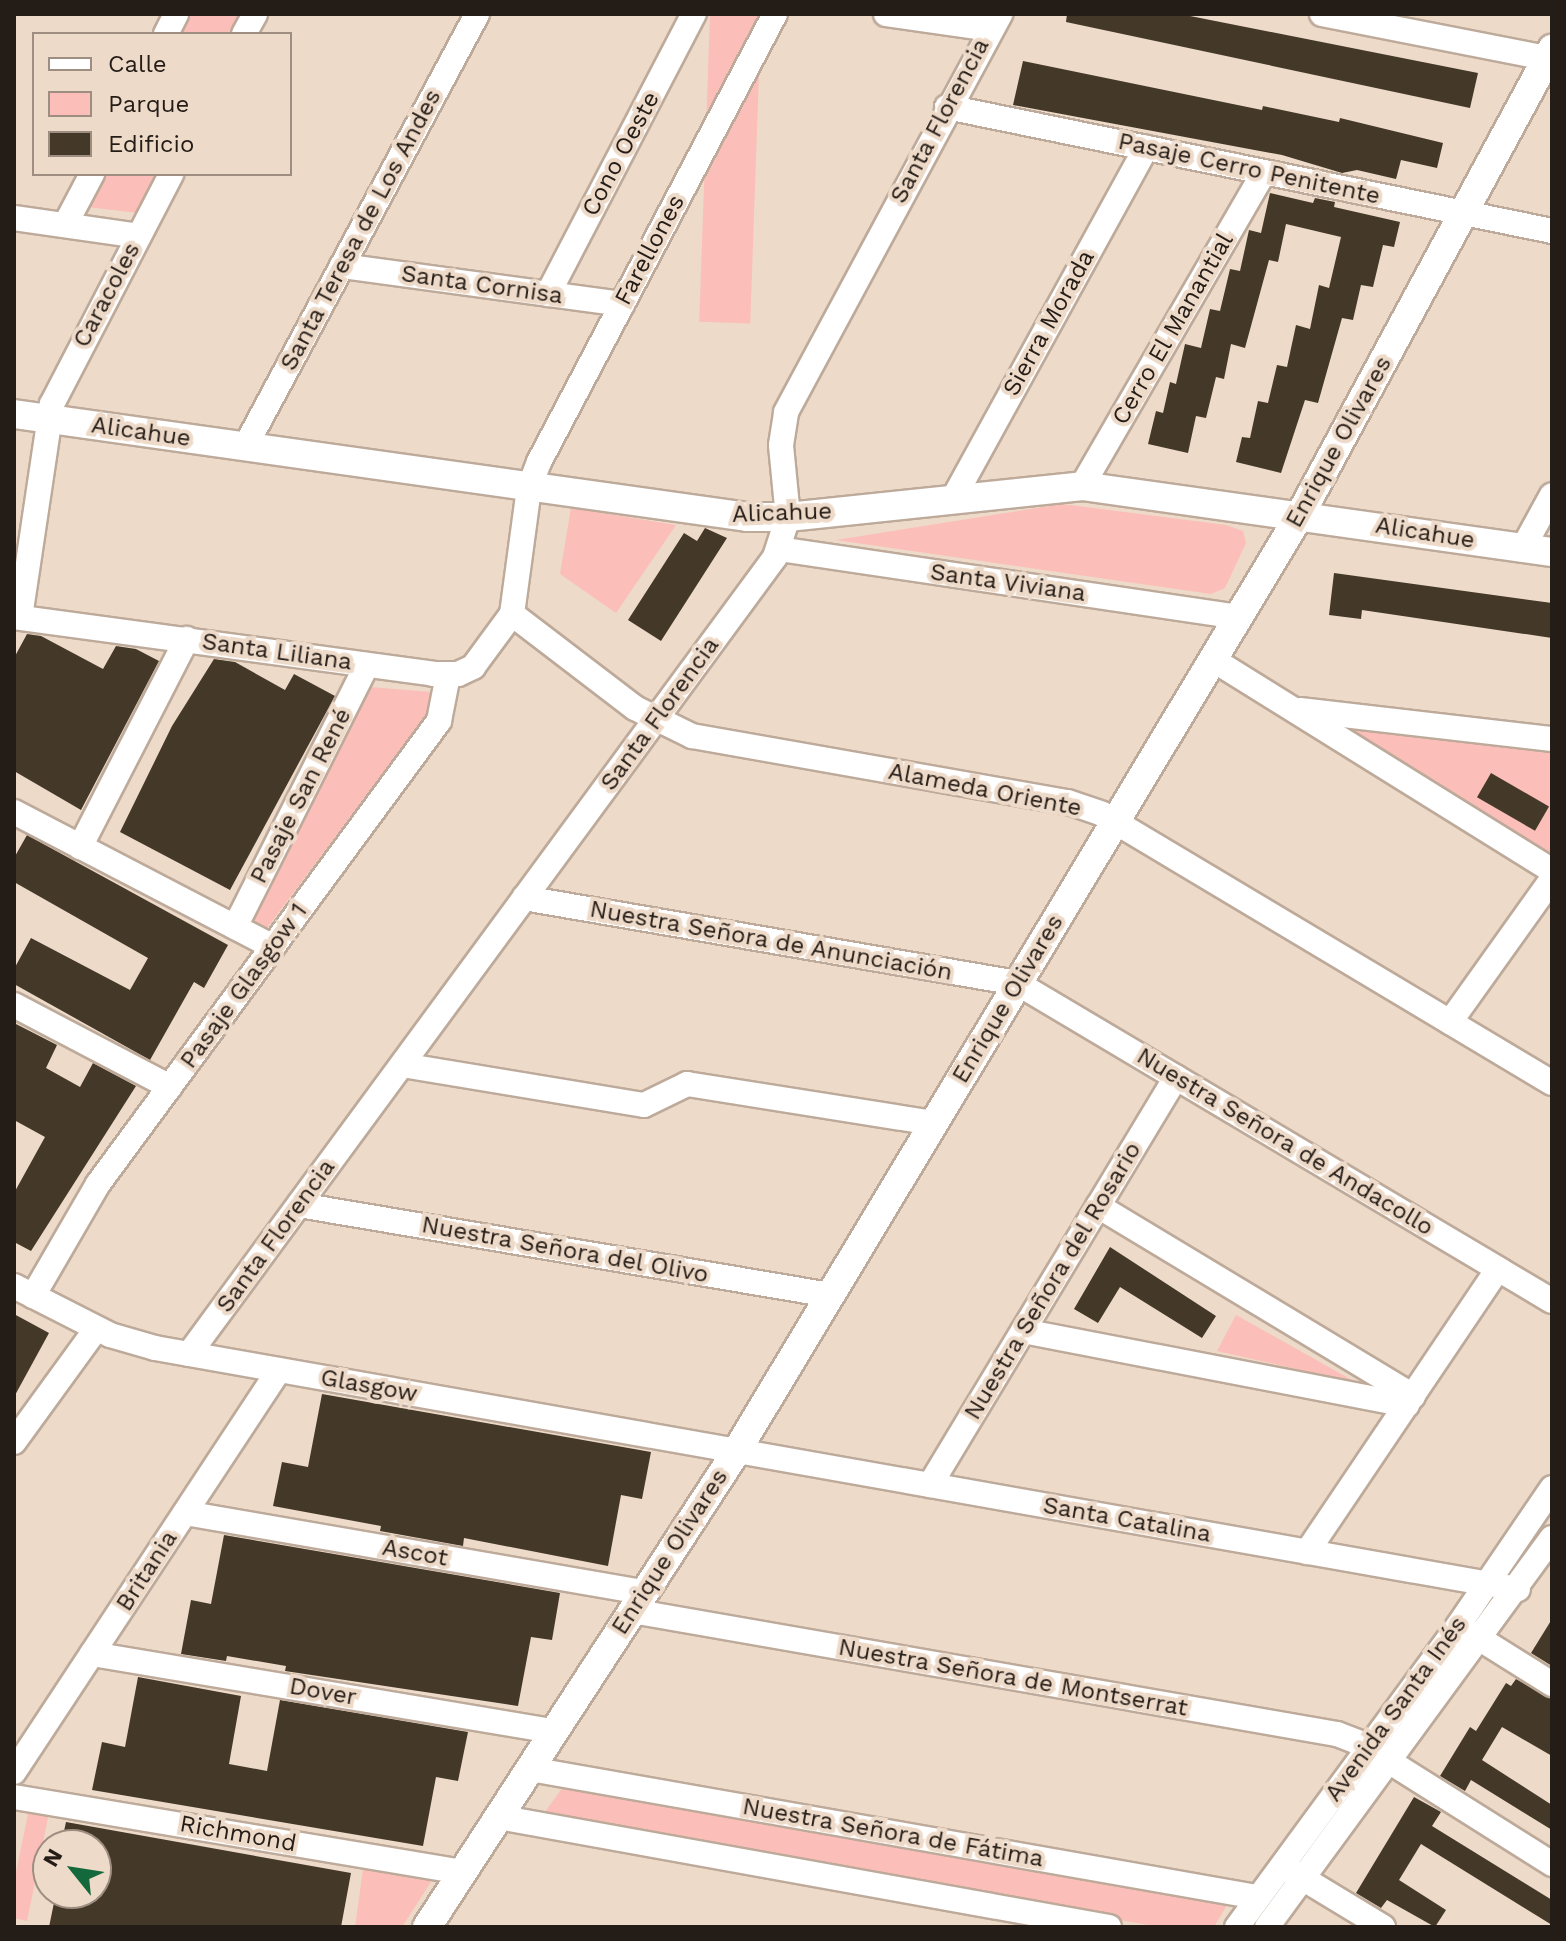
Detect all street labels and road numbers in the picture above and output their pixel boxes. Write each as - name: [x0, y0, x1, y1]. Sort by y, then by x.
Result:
- street label: Santa Florencia: [884, 33, 996, 209]
- street label: Santa Teresa de Los Andes: [274, 83, 448, 377]
- street label: Cono Oeste: [576, 87, 666, 221]
- street label: Pasaje Cerro Penitente: [1115, 127, 1383, 211]
- street label: Farellones: [609, 190, 691, 310]
- street label: Cerro El Manantial: [1106, 228, 1240, 430]
- street label: Caracoles: [67, 238, 147, 352]
- street label: Sierra Morada: [997, 245, 1101, 401]
- street label: Santa Cornisa: [399, 259, 565, 311]
- street label: Enrique Olivares: [1280, 351, 1398, 533]
- street label: Alicahue: [89, 411, 193, 453]
- street label: Alicahue: [731, 497, 833, 529]
- street label: Alicahue: [1373, 511, 1477, 555]
- street label: Santa Viviana: [928, 558, 1088, 608]
- street label: Santa Liliana: [200, 627, 354, 677]
- street label: Santa Florencia: [595, 631, 725, 797]
- street label: Pasaje San René: [244, 704, 358, 888]
- street label: Alameda Oriente: [886, 757, 1084, 823]
- street label: Nuestra Señora de Anunciación: [586, 895, 956, 987]
- street label: Pasaje Glasgow 1: [174, 897, 314, 1075]
- street label: Enrique Olivares: [946, 909, 1070, 1089]
- street label: Nuestra Señora de Andacollo: [1131, 1041, 1439, 1243]
- street label: Nuestra Señora del Rosario: [958, 1136, 1148, 1426]
- street label: Santa Florencia: [211, 1153, 341, 1319]
- street label: Nuestra Señora del Olivo: [418, 1210, 712, 1290]
- street label: Glasgow: [318, 1363, 420, 1409]
- street label: Enrique Olivares: [606, 1464, 734, 1640]
- street label: Santa Catalina: [1040, 1491, 1214, 1549]
- street label: Britania: [110, 1525, 184, 1617]
- street label: Ascot: [380, 1533, 450, 1573]
- street label: Avenida Santa Inés: [1319, 1610, 1473, 1808]
- street label: Nuestra Señora de Montserrat: [836, 1633, 1190, 1723]
- street label: Dover: [287, 1672, 359, 1712]
- street label: Nuestra Señora de Fátima: [740, 1792, 1046, 1874]
- street label: Richmond: [178, 1810, 298, 1858]

